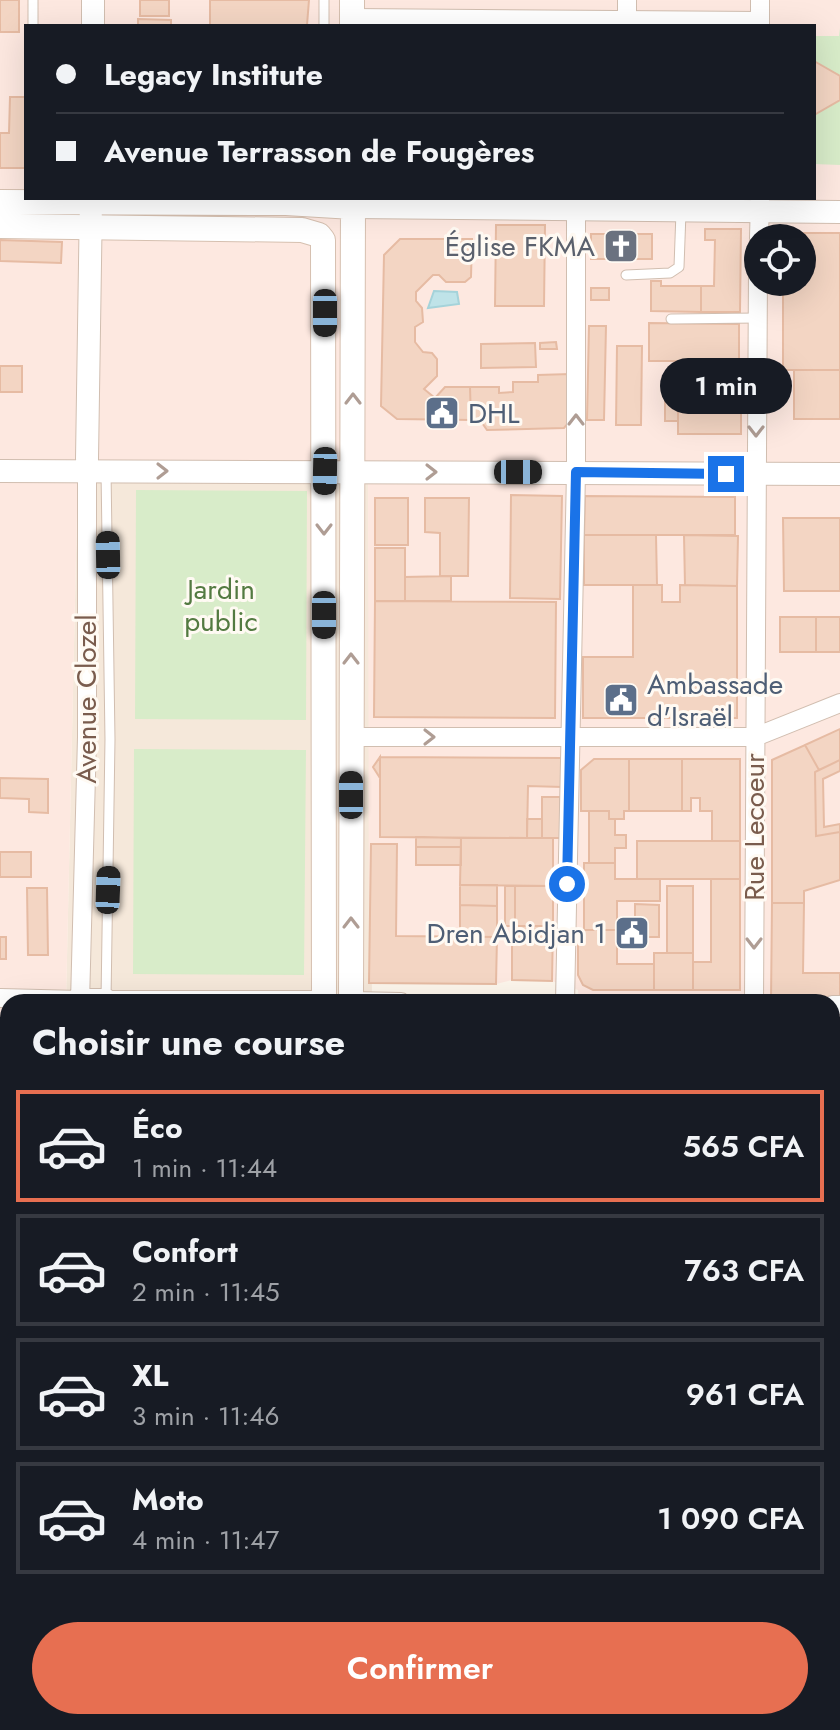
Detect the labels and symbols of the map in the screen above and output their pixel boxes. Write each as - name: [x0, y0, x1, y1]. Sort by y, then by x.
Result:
- place label: Église FKMA: [445, 226, 596, 267]
- church icon: Église FKMA: [602, 227, 640, 265]
- car: [313, 289, 337, 337]
- callout: 1 min: [660, 358, 792, 414]
- one-way arrow: [344, 392, 362, 405]
- place label: DHL: [468, 393, 520, 434]
- public building icon: DHL: [423, 394, 461, 432]
- one-way arrow: [567, 413, 585, 426]
- one-way arrow: [747, 425, 765, 438]
- car: [313, 447, 337, 495]
- route end: [708, 456, 744, 492]
- car: [494, 460, 542, 484]
- one-way arrow: [156, 462, 169, 480]
- one-way arrow: [425, 463, 438, 481]
- one-way arrow: [315, 523, 333, 536]
- car: [96, 531, 120, 579]
- park label: Jardin public: [183, 569, 258, 642]
- car: [312, 591, 336, 639]
- street label: Avenue Clozel: [66, 614, 107, 784]
- one-way arrow: [343, 652, 360, 665]
- place label: Ambassade d'Israël: [647, 664, 783, 737]
- public building icon: Ambassade d'Israël: [602, 681, 640, 719]
- one-way arrow: [423, 728, 436, 746]
- street label: Rue Lecoeur: [734, 753, 775, 901]
- car: [339, 771, 363, 819]
- car: [95, 866, 121, 914]
- route start: [549, 866, 585, 902]
- place label: Dren Abidjan 1: [426, 913, 606, 954]
- public building icon: Dren Abidjan 1: [613, 914, 651, 952]
- one-way arrow: [342, 916, 360, 929]
- one-way arrow: [745, 937, 763, 950]

